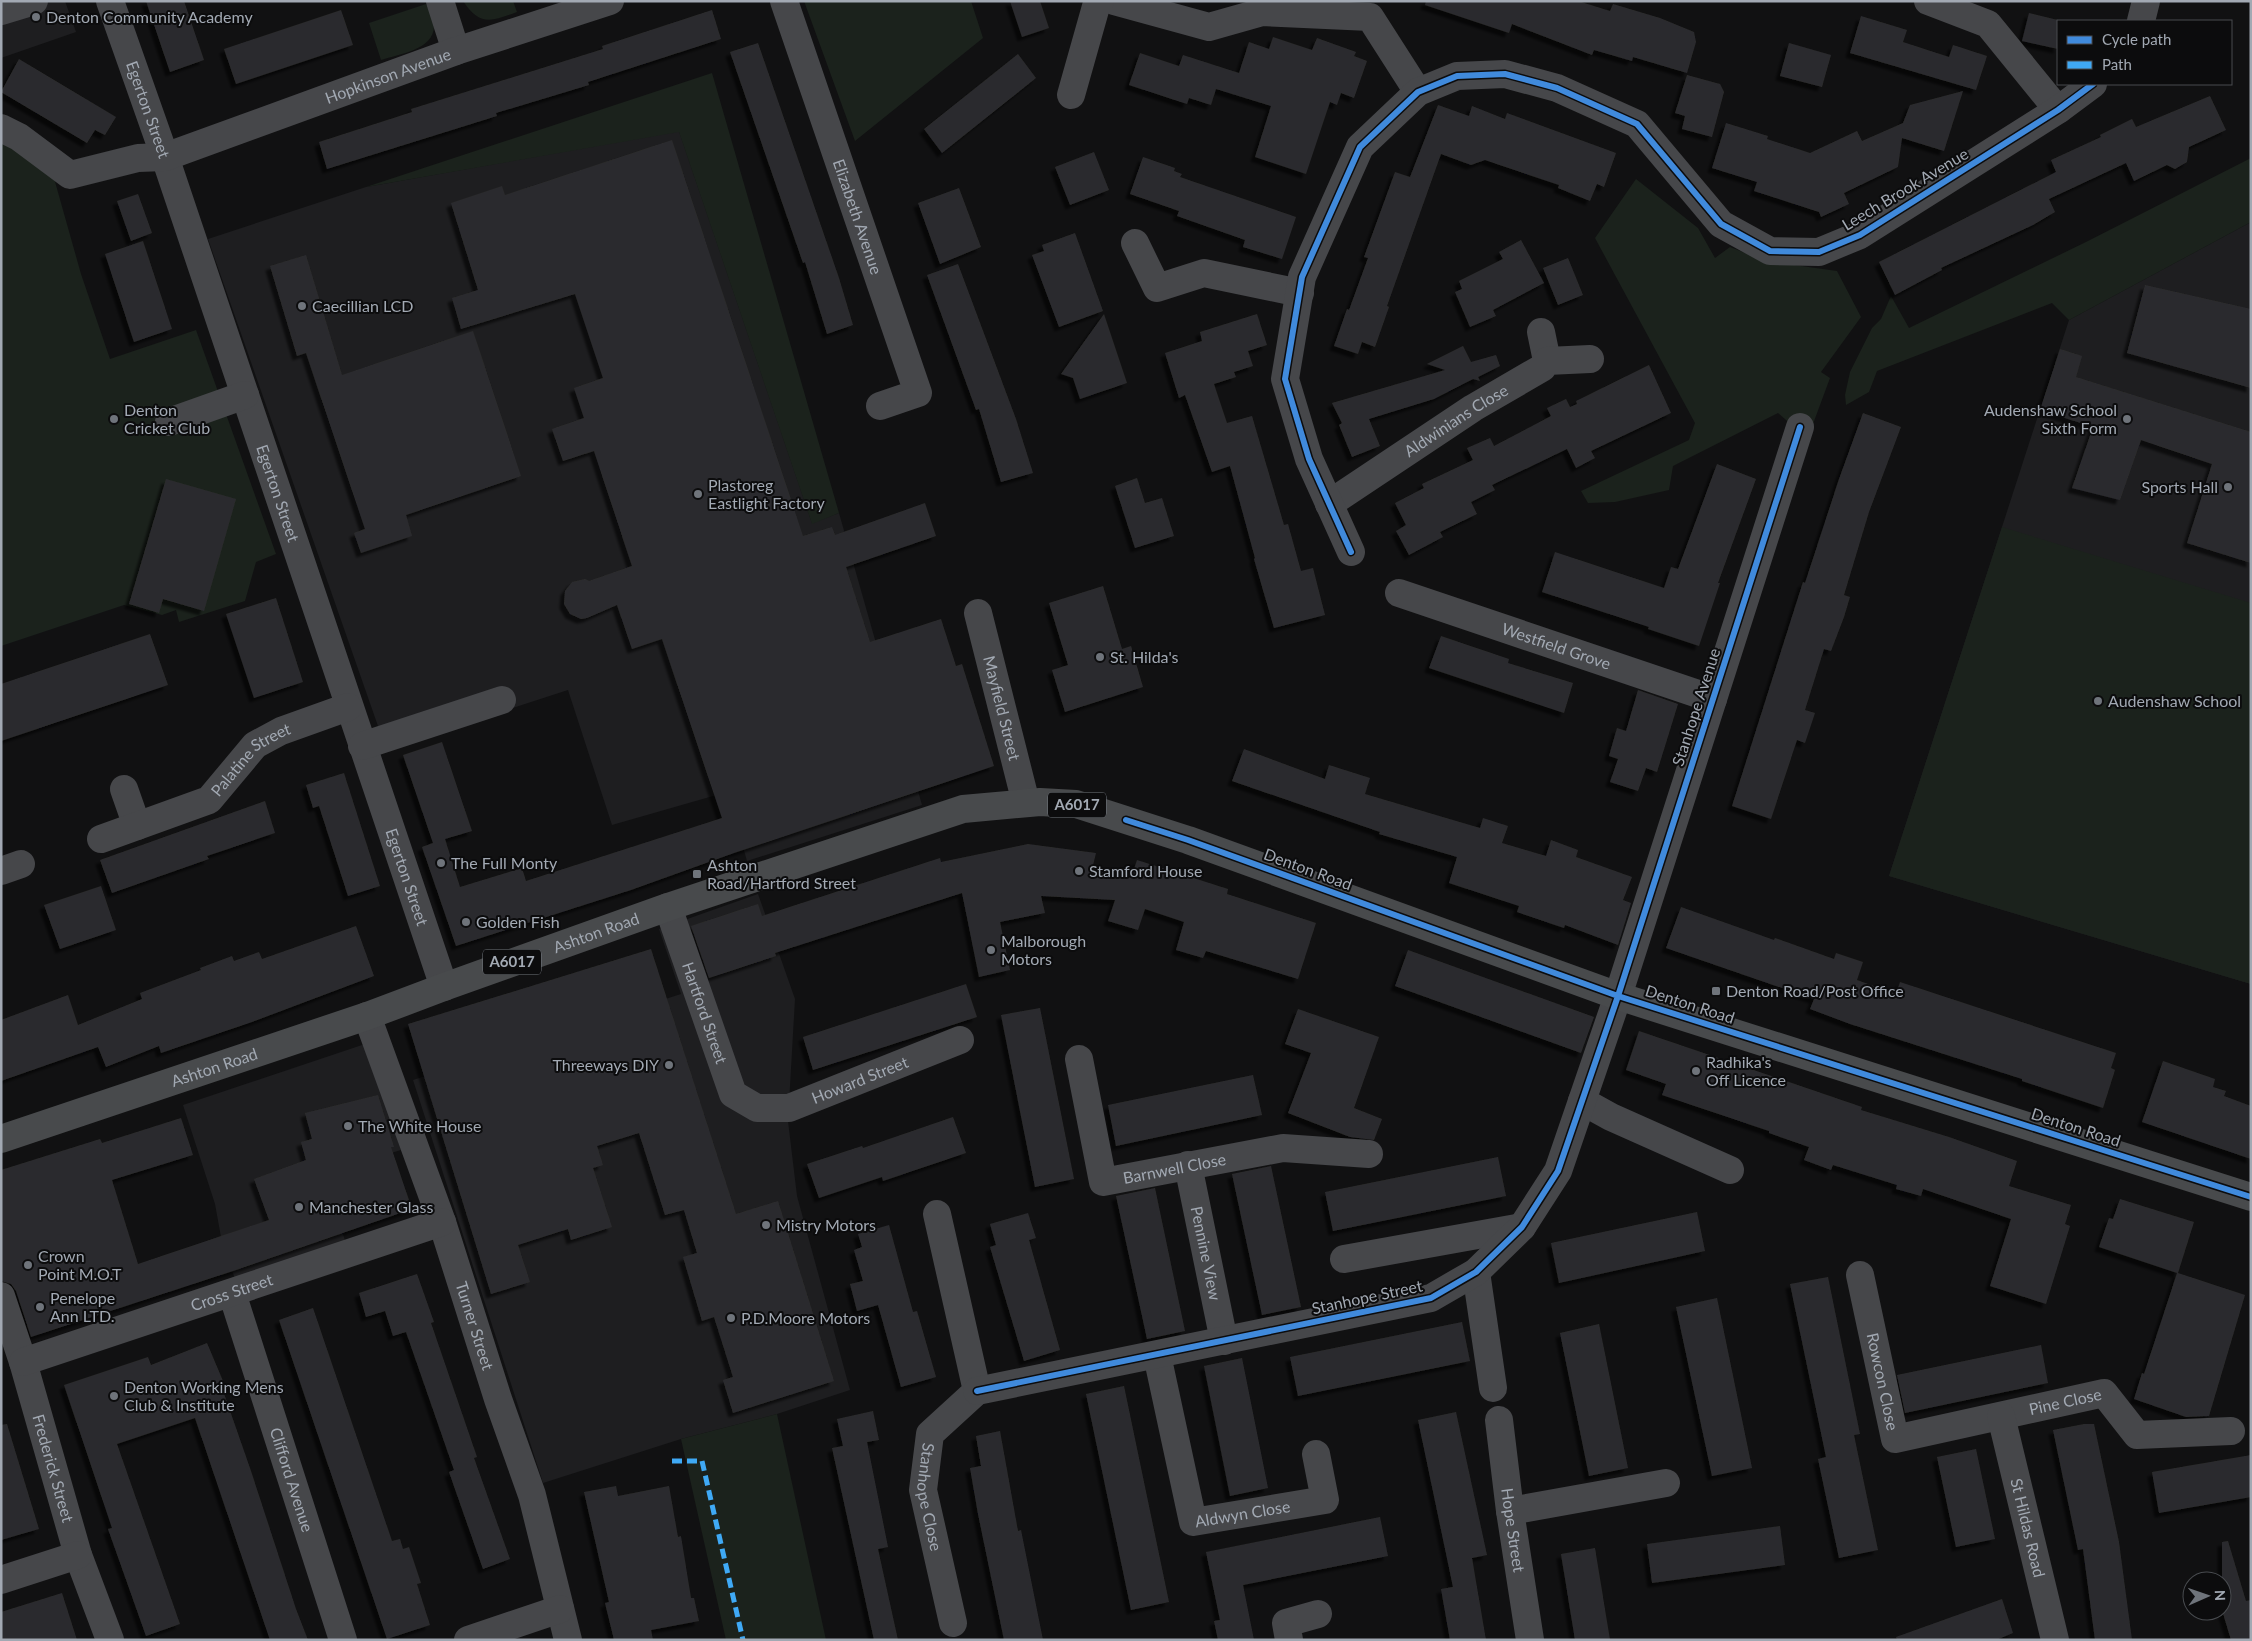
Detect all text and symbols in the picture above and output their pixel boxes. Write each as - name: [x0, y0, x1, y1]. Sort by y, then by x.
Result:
- place label: Denton Community Academy: [46, 7, 253, 26]
- marker: Denton Community Academy: [30, 11, 42, 23]
- legend: [2057, 20, 2232, 85]
- text: Cycle path: [2102, 30, 2171, 48]
- street label: Hopkinson Avenue: [322, 44, 453, 107]
- text: Path: [2102, 55, 2132, 73]
- street label: Egerton Street: [123, 58, 175, 161]
- street label: Leech Brook Avenue: [1838, 143, 1971, 234]
- street label: Elizabeth Avenue: [830, 156, 887, 277]
- place label: Caecillian LCD: [312, 296, 413, 315]
- marker: Caecillian LCD: [296, 300, 308, 312]
- street label: Aldwinians Close: [1400, 380, 1511, 460]
- place label: Denton Cricket Club: [124, 400, 210, 437]
- place label: Audenshaw School Sixth Form: [1984, 400, 2117, 437]
- marker: Denton Cricket Club: [108, 413, 120, 425]
- marker: Audenshaw School Sixth Form: [2121, 413, 2133, 425]
- street label: Egerton Street: [253, 442, 304, 544]
- place label: Plastoreg Eastlight Factory: [708, 475, 825, 512]
- place label: Sports Hall: [2141, 477, 2218, 496]
- marker: Sports Hall: [2222, 481, 2234, 493]
- marker: Plastoreg Eastlight Factory: [692, 488, 704, 500]
- street label: Westfield Grove: [1500, 618, 1613, 673]
- street label: Stanhope Avenue: [1668, 645, 1724, 768]
- place label: St. Hilda's: [1110, 647, 1179, 666]
- marker: St. Hilda's: [1094, 651, 1106, 663]
- street label: Mayfield Street: [980, 654, 1025, 762]
- place label: Audenshaw School: [2108, 691, 2241, 710]
- marker: Audenshaw School: [2092, 695, 2104, 707]
- street label: Palatine Street: [206, 718, 293, 800]
- road number: A6017: [1048, 792, 1106, 818]
- street label: Egerton Street: [382, 826, 433, 928]
- street label: Denton Road: [1261, 844, 1355, 893]
- place label: The Full Monty: [451, 853, 558, 872]
- place label: Ashton Road/Hartford Street: [707, 855, 856, 892]
- marker: The Full Monty: [435, 857, 447, 869]
- place label: Stamford House: [1089, 861, 1202, 880]
- marker: Stamford House: [1073, 865, 1085, 877]
- marker: Ashton Road/Hartford Street: [691, 868, 703, 880]
- street label: Ashton Road: [550, 908, 642, 956]
- place label: Golden Fish: [476, 912, 560, 931]
- marker: Golden Fish: [460, 916, 472, 928]
- place label: Malborough Motors: [1001, 931, 1086, 968]
- marker: Malborough Motors: [985, 944, 997, 956]
- road number: A6017: [483, 950, 541, 974]
- street label: Hartford Street: [679, 959, 732, 1066]
- street label: Denton Road: [1643, 980, 1737, 1027]
- place label: Denton Road/Post Office: [1726, 981, 1904, 1000]
- marker: Denton Road/Post Office: [1710, 985, 1722, 997]
- street label: Ashton Road: [168, 1044, 260, 1090]
- street label: Howard Street: [809, 1052, 911, 1107]
- place label: Radhika's Off Licence: [1706, 1052, 1786, 1089]
- place label: Threeways DIY: [552, 1055, 659, 1074]
- marker: Threeways DIY: [663, 1059, 675, 1071]
- marker: Radhika's Off Licence: [1690, 1065, 1702, 1077]
- street label: Denton Road: [2029, 1103, 2123, 1150]
- place label: The White House: [358, 1116, 481, 1135]
- marker: The White House: [342, 1120, 354, 1132]
- street label: Barnwell Close: [1121, 1149, 1227, 1187]
- place label: Manchester Glass: [309, 1197, 433, 1216]
- marker: Manchester Glass: [293, 1201, 305, 1213]
- street label: Pennine View: [1188, 1204, 1226, 1302]
- place label: Mistry Motors: [776, 1215, 876, 1234]
- marker: Mistry Motors: [760, 1219, 772, 1231]
- place label: Crown Point M.O.T: [38, 1246, 122, 1283]
- marker: Crown Point M.O.T: [22, 1259, 34, 1271]
- street label: Cross Street: [188, 1269, 275, 1314]
- street label: Stanhope Street: [1310, 1275, 1424, 1318]
- street label: Turner Street: [452, 1279, 498, 1372]
- place label: Penelope Ann LTD.: [50, 1288, 115, 1325]
- marker: Penelope Ann LTD.: [34, 1301, 46, 1313]
- place label: P.D.Moore Motors: [741, 1308, 870, 1327]
- marker: P.D.Moore Motors: [725, 1312, 737, 1324]
- street label: Rowcon Close: [1864, 1331, 1903, 1432]
- place label: Denton Working Mens Club & Institute: [124, 1377, 284, 1414]
- street label: Pine Close: [2027, 1384, 2103, 1418]
- marker: Denton Working Mens Club & Institute: [108, 1390, 120, 1402]
- street label: Frederick Street: [29, 1412, 78, 1525]
- street label: Clifford Avenue: [267, 1425, 318, 1534]
- street label: Stanhope Close: [914, 1442, 946, 1553]
- street label: St Hildas Road: [2007, 1476, 2050, 1579]
- street label: Hope Street: [1498, 1487, 1529, 1574]
- street label: Aldwyn Close: [1193, 1496, 1292, 1531]
- north arrow: [2182, 1571, 2232, 1621]
- text: N: [2212, 1590, 2229, 1601]

